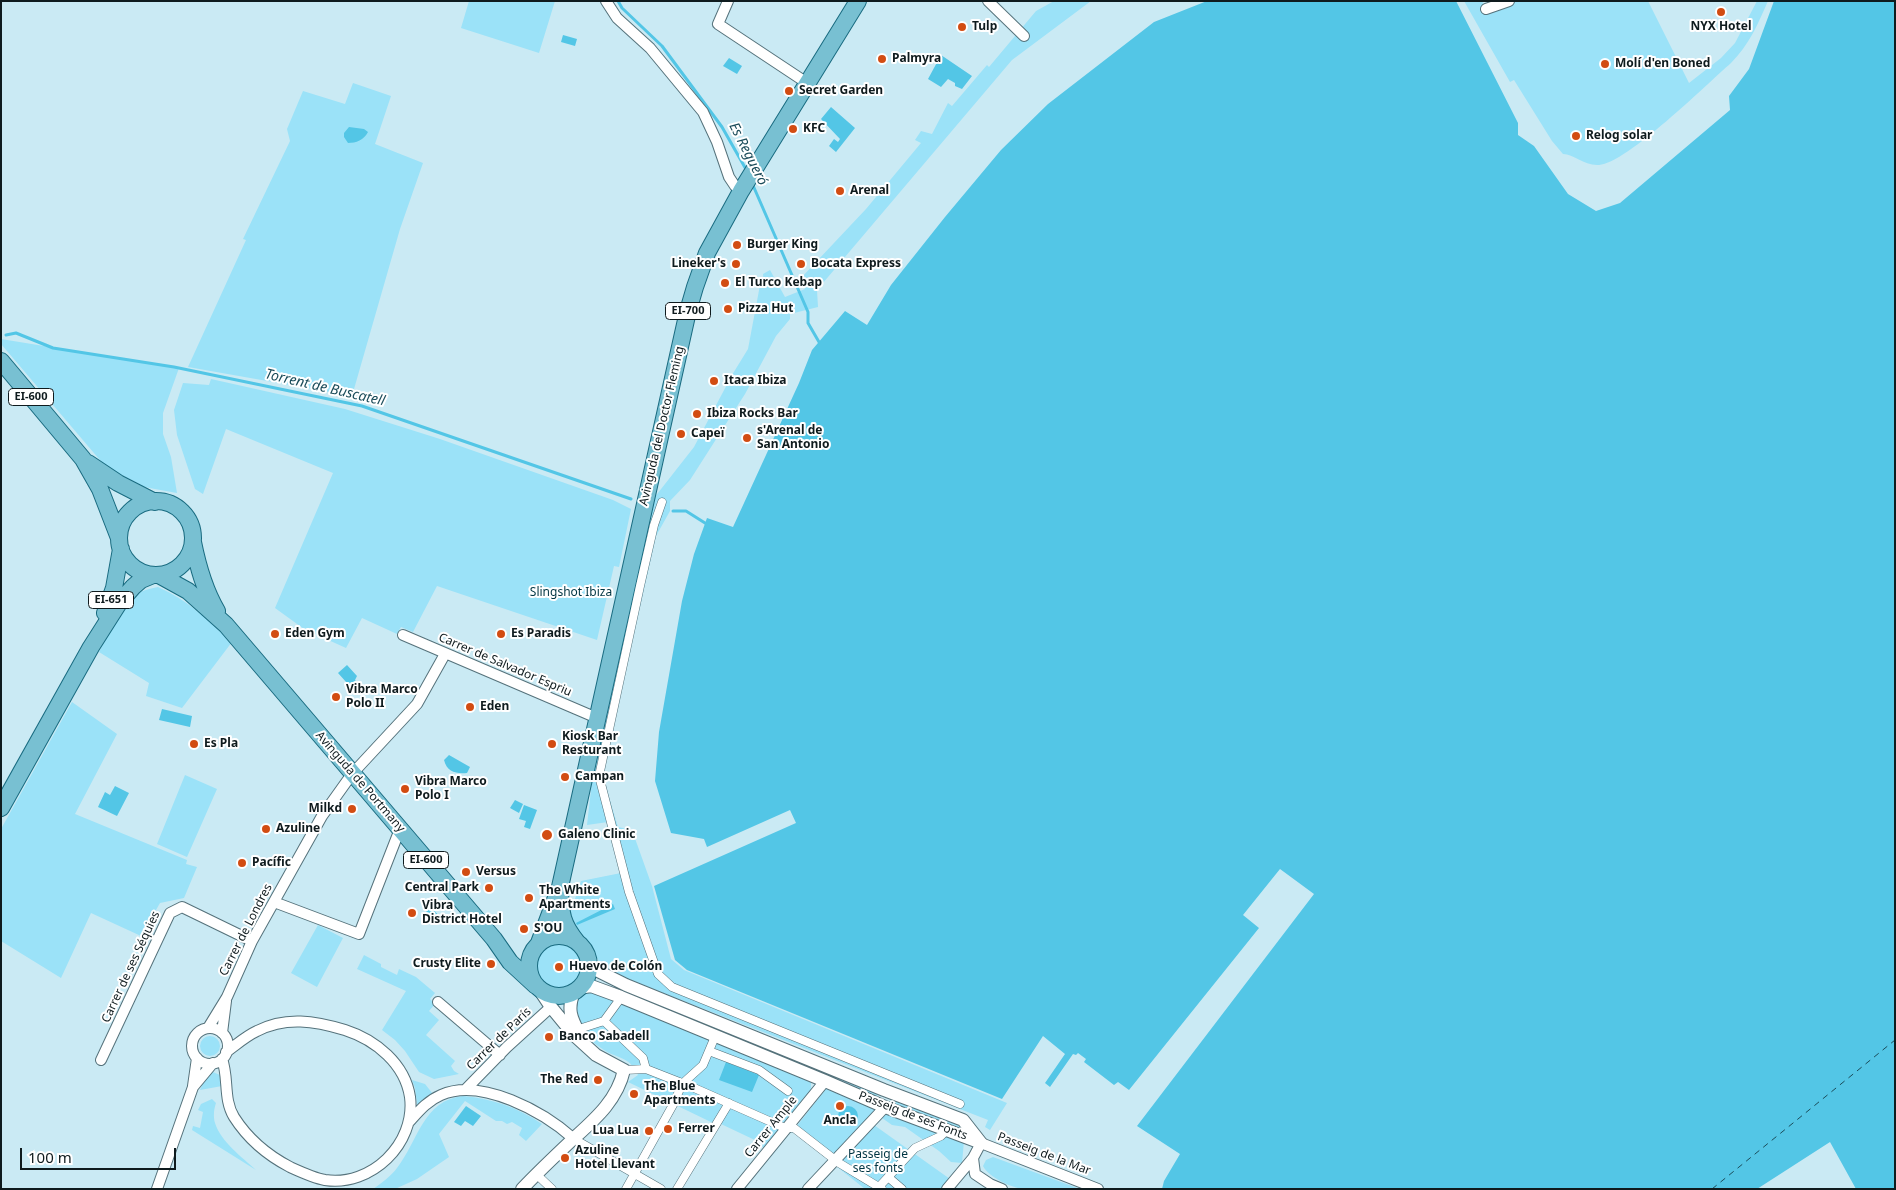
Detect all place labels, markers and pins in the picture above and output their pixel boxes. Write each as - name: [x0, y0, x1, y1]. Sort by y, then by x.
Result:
- marker: NYX Hotel: [1715, 6, 1727, 18]
- place label: Tulp: [972, 20, 997, 34]
- place label: NYX Hotel: [1690, 20, 1752, 34]
- marker: Tulp: [956, 21, 968, 33]
- place label: Palmyra: [892, 52, 941, 66]
- marker: Palmyra: [876, 53, 888, 65]
- place label: Molí d'en Boned: [1615, 57, 1710, 71]
- marker: Molí d'en Boned: [1599, 58, 1611, 70]
- place label: Secret Garden: [799, 84, 883, 98]
- marker: Secret Garden: [783, 85, 795, 97]
- place label: KFC: [803, 122, 825, 136]
- marker: KFC: [787, 123, 799, 135]
- place label: Relog solar: [1586, 129, 1652, 143]
- marker: Relog solar: [1570, 130, 1582, 142]
- place label: Arenal: [850, 184, 889, 198]
- marker: Arenal: [834, 185, 846, 197]
- place label: Burger King: [747, 238, 818, 252]
- marker: Burger King: [731, 239, 743, 251]
- place label: Lineker's: [671, 257, 726, 271]
- place label: Bocata Express: [811, 257, 901, 271]
- marker: Lineker's: [730, 258, 742, 270]
- marker: Bocata Express: [795, 258, 807, 270]
- place label: El Turco Kebap: [735, 276, 822, 290]
- marker: El Turco Kebap: [719, 277, 731, 289]
- place label: Pizza Hut: [738, 302, 793, 316]
- marker: Pizza Hut: [722, 303, 734, 315]
- place label: Itaca Ibiza: [724, 374, 787, 388]
- marker: Itaca Ibiza: [708, 375, 720, 387]
- place label: Ibiza Rocks Bar: [707, 407, 798, 421]
- marker: Ibiza Rocks Bar: [691, 408, 703, 420]
- place label: s'Arenal de San Antonio: [757, 424, 829, 452]
- place label: Capeï: [691, 427, 724, 441]
- marker: Capeï: [675, 428, 687, 440]
- marker: s'Arenal de San Antonio: [741, 432, 753, 444]
- place label: Eden Gym: [285, 627, 345, 641]
- place label: Es Paradis: [511, 627, 571, 641]
- marker: Eden Gym: [269, 628, 281, 640]
- marker: Es Paradis: [495, 628, 507, 640]
- place label: Vibra Marco Polo II: [346, 683, 418, 711]
- marker: Vibra Marco Polo II: [330, 691, 342, 703]
- place label: Eden: [480, 700, 509, 714]
- marker: Eden: [464, 701, 476, 713]
- place label: Kiosk Bar Resturant: [562, 730, 621, 758]
- place label: Es Pla: [204, 737, 238, 751]
- marker: Es Pla: [188, 738, 200, 750]
- marker: Kiosk Bar Resturant: [546, 738, 558, 750]
- place label: Campan: [575, 770, 624, 784]
- marker: Campan: [559, 771, 571, 783]
- place label: Vibra Marco Polo I: [415, 775, 487, 803]
- marker: Vibra Marco Polo I: [399, 783, 411, 795]
- place label: Milkd: [308, 802, 342, 816]
- marker: Milkd: [346, 803, 358, 815]
- place label: Azuline: [276, 822, 320, 836]
- marker: Azuline: [260, 823, 272, 835]
- marker: Galeno Clinic: [540, 828, 554, 842]
- place label: Galeno Clinic: [558, 828, 635, 842]
- place label: Pacífic: [252, 856, 291, 870]
- marker: Pacífic: [236, 857, 248, 869]
- place label: Versus: [476, 865, 516, 879]
- marker: Versus: [460, 866, 472, 878]
- place label: Central Park: [405, 881, 479, 895]
- marker: Central Park: [483, 882, 495, 894]
- place label: The White Apartments: [539, 884, 611, 912]
- marker: The White Apartments: [523, 892, 535, 904]
- place label: Vibra District Hotel: [422, 899, 502, 927]
- marker: Vibra District Hotel: [406, 907, 418, 919]
- place label: S'OU: [534, 922, 562, 936]
- marker: S'OU: [518, 923, 530, 935]
- place label: Crusty Elite: [413, 957, 481, 971]
- marker: Crusty Elite: [485, 958, 497, 970]
- place label: Huevo de Colón: [569, 960, 662, 974]
- marker: Huevo de Colón: [553, 961, 565, 973]
- place label: Banco Sabadell: [559, 1030, 649, 1044]
- marker: Banco Sabadell: [543, 1031, 555, 1043]
- place label: The Red: [540, 1073, 588, 1087]
- marker: The Red: [592, 1074, 604, 1086]
- place label: The Blue Apartments: [644, 1080, 716, 1108]
- marker: The Blue Apartments: [628, 1088, 640, 1100]
- marker: Ancla: [834, 1100, 846, 1112]
- place label: Ancla: [823, 1114, 857, 1128]
- place label: Ferrer: [678, 1122, 715, 1136]
- marker: Ferrer: [662, 1123, 674, 1135]
- place label: Lua Lua: [592, 1124, 639, 1138]
- marker: Lua Lua: [643, 1125, 655, 1137]
- place label: Azuline Hotel Llevant: [575, 1144, 655, 1172]
- marker: Azuline Hotel Llevant: [559, 1152, 571, 1164]

